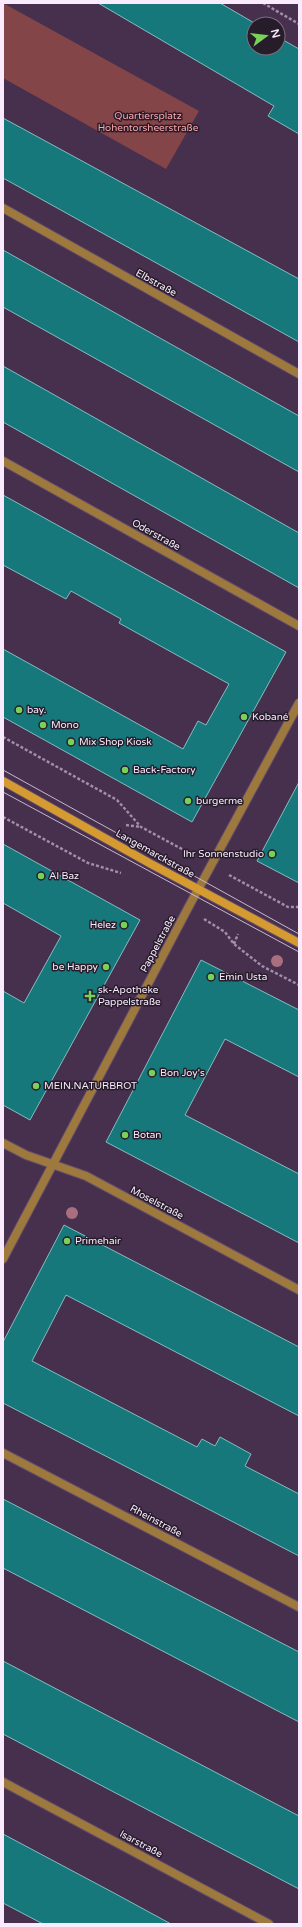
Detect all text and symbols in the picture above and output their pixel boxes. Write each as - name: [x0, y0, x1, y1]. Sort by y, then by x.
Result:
- north arrow: [246, 16, 286, 56]
- text: N: [268, 28, 283, 39]
- park label: Quartiersplatz Hohentorsheerstraße: [98, 110, 199, 134]
- street label: Elbstraße: [133, 267, 179, 299]
- street label: Oderstraße: [130, 517, 183, 553]
- place label: bay.: [27, 704, 46, 716]
- marker: bay.: [14, 705, 24, 715]
- place label: Kobané: [252, 711, 289, 723]
- marker: Kobané: [239, 712, 249, 722]
- place label: Mono: [51, 719, 79, 731]
- marker: Mono: [38, 720, 48, 730]
- place label: Mix Shop Kiosk: [79, 736, 152, 748]
- marker: Mix Shop Kiosk: [66, 737, 76, 747]
- place label: Back-Factory: [133, 764, 196, 776]
- marker: Back-Factory: [120, 765, 130, 775]
- place label: burgerme: [196, 795, 243, 807]
- marker: burgerme: [183, 796, 193, 806]
- street label: Langemarckstraße: [113, 827, 197, 881]
- place label: Ihr Sonnenstudio: [183, 848, 264, 860]
- marker: Ihr Sonnenstudio: [267, 849, 277, 859]
- place label: Al Baz: [49, 870, 79, 882]
- marker: Al Baz: [36, 871, 46, 881]
- street label: Pappelstraße: [138, 913, 178, 974]
- place label: Helez: [90, 919, 116, 931]
- marker: Helez: [119, 920, 129, 930]
- place label: be Happy: [52, 961, 99, 973]
- marker: be Happy: [101, 962, 111, 972]
- place label: Emin Usta: [219, 971, 267, 983]
- marker: Emin Usta: [206, 972, 216, 982]
- place label: sk-Apotheke Pappelstraße: [98, 984, 161, 1008]
- marker: sk-Apotheke Pappelstraße: [85, 991, 95, 1001]
- place label: Bon Joy's: [160, 1067, 205, 1079]
- marker: Bon Joy's: [147, 1068, 157, 1078]
- place label: MEIN.NATURBROT: [44, 1080, 137, 1092]
- marker: MEIN.NATURBROT: [31, 1081, 41, 1091]
- place label: Botan: [133, 1129, 161, 1141]
- marker: Botan: [120, 1130, 130, 1140]
- street label: Moselstraße: [128, 1184, 186, 1222]
- place label: Primehair: [75, 1235, 121, 1247]
- marker: Primehair: [62, 1236, 72, 1246]
- street label: Rheinstraße: [128, 1502, 184, 1540]
- street label: Isarstraße: [118, 1828, 165, 1860]

